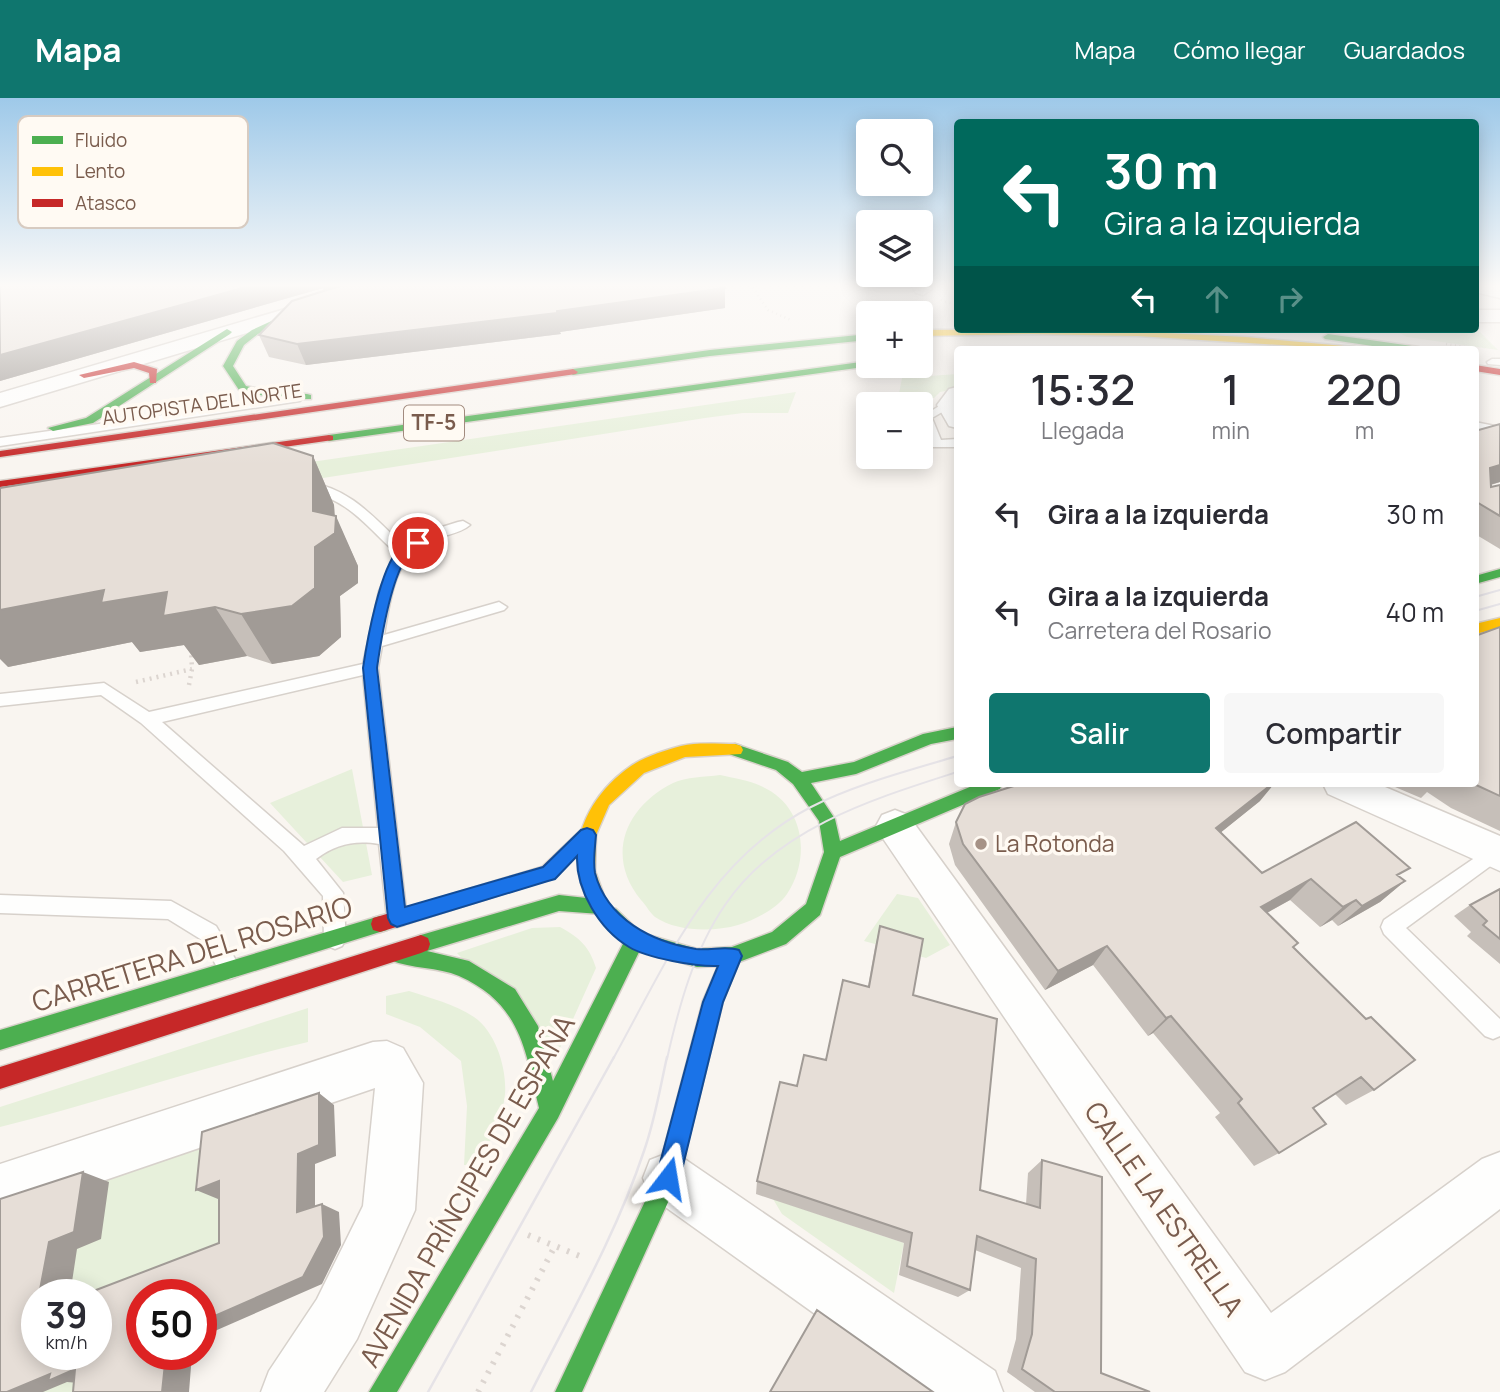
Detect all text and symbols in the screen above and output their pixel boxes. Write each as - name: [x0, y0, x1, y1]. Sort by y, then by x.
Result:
- text: Mapa: [35, 27, 122, 72]
- text: Mapa: [1075, 33, 1136, 66]
- text: Cómo llegar: [1174, 33, 1306, 66]
- text: Guardados: [1344, 33, 1465, 66]
- legend: [18, 116, 248, 228]
- map controls: [856, 119, 933, 469]
- button: search: [856, 119, 933, 196]
- text: Fluido: [75, 127, 127, 153]
- text: 30 m: [1104, 137, 1219, 204]
- icon: left: [989, 147, 1080, 238]
- text: Lento: [75, 158, 125, 184]
- text: Atasco: [75, 190, 136, 216]
- text: Gira a la izquierda: [1104, 201, 1360, 245]
- button: layers: [856, 210, 933, 287]
- icon: left: [1125, 280, 1163, 318]
- icon: ahead: [1198, 280, 1236, 318]
- icon: right: [1271, 280, 1309, 318]
- button: +: [856, 301, 933, 378]
- text: 15:32: [1030, 360, 1135, 418]
- text: 1: [1222, 360, 1240, 418]
- text: 220: [1326, 360, 1403, 418]
- street label: AUTOPISTA DEL NORTE: [100, 377, 304, 431]
- button: −: [856, 392, 933, 469]
- road number: TF-5: [404, 406, 464, 440]
- text: Llegada: [1041, 414, 1124, 446]
- text: min: [1211, 414, 1250, 446]
- text: m: [1355, 414, 1374, 446]
- icon: left: [989, 495, 1027, 533]
- text: Gira a la izquierda: [1048, 496, 1269, 532]
- text: 30 m: [1387, 496, 1444, 532]
- pin: [388, 513, 448, 573]
- icon: arrive: [399, 524, 437, 562]
- text: Gira a la izquierda: [1048, 578, 1269, 614]
- icon: left: [989, 593, 1027, 631]
- text: 40 m: [1386, 594, 1444, 630]
- text: Carretera del Rosario: [1048, 614, 1272, 646]
- button: Salir: [989, 693, 1210, 773]
- button: Compartir: [1224, 693, 1444, 773]
- place label: La Rotonda: [995, 827, 1115, 859]
- marker: La Rotonda: [973, 836, 989, 852]
- street label: CARRETERA DEL ROSARIO: [27, 886, 356, 1020]
- street label: AVENIDA PRÍNCIPES DE ESPAÑA: [349, 1007, 583, 1374]
- street label: CALLE LA ESTRELLA: [1076, 1093, 1253, 1324]
- position arrow: [631, 1141, 705, 1215]
- speed limit sign: 50: [126, 1279, 217, 1370]
- text: 39: [45, 1291, 88, 1339]
- text: km/h: [46, 1330, 87, 1354]

